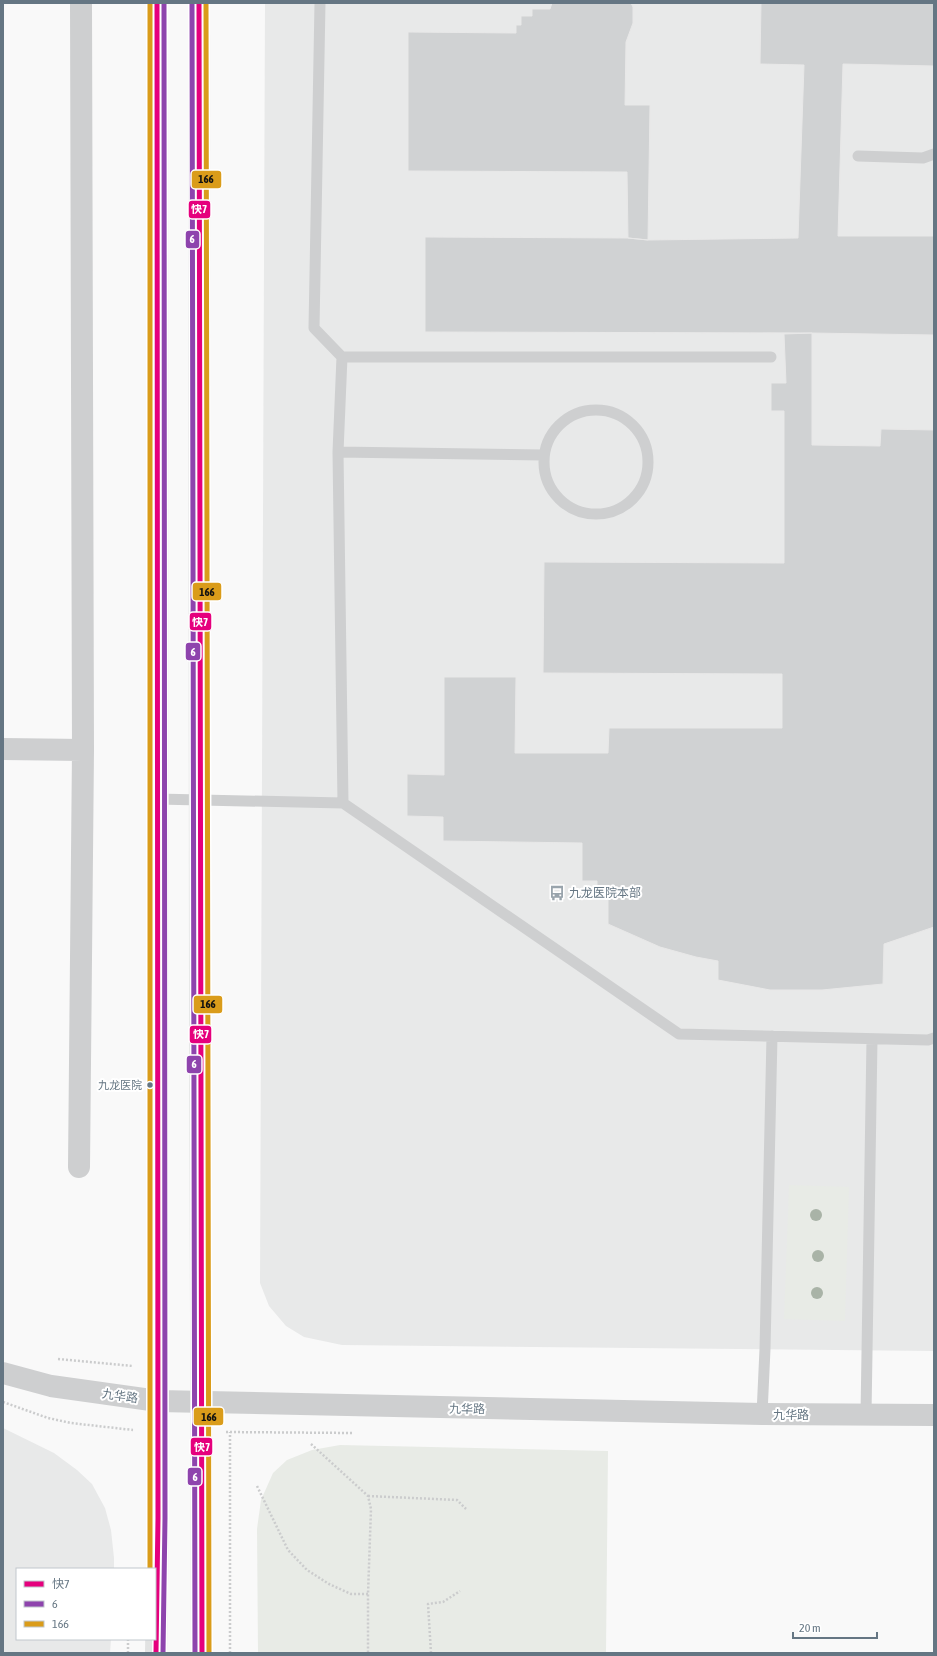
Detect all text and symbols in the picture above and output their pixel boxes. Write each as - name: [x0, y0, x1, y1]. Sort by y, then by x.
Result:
- line badge: 166: [191, 170, 222, 189]
- text: 166: [198, 173, 214, 185]
- line badge: 快7: [188, 200, 211, 219]
- text: 快7: [191, 203, 207, 215]
- line badge: 6: [185, 230, 200, 249]
- text: 6: [189, 233, 195, 245]
- line badge: 166: [192, 582, 222, 601]
- text: 166: [199, 586, 215, 598]
- line badge: 快7: [189, 612, 212, 631]
- text: 快7: [192, 616, 208, 628]
- line badge: 6: [185, 642, 201, 661]
- text: 6: [190, 646, 196, 658]
- bus stop icon: 九龙医院本部: [548, 884, 566, 902]
- place label: 九龙医院本部: [569, 886, 641, 900]
- line badge: 166: [193, 995, 223, 1014]
- text: 166: [200, 998, 216, 1010]
- line badge: 快7: [189, 1025, 212, 1044]
- text: 快7: [193, 1028, 209, 1040]
- line badge: 6: [186, 1055, 202, 1074]
- text: 6: [191, 1058, 197, 1070]
- place label: 九龙医院: [98, 1079, 142, 1091]
- marker: 九龙医院: [145, 1080, 155, 1090]
- street label: 九华路: [101, 1387, 139, 1405]
- street label: 九华路: [449, 1402, 485, 1416]
- line badge: 166: [193, 1407, 224, 1426]
- street label: 九华路: [773, 1408, 809, 1422]
- text: 166: [201, 1411, 217, 1423]
- line badge: 快7: [190, 1437, 213, 1456]
- text: 快7: [194, 1441, 210, 1453]
- line badge: 6: [187, 1467, 202, 1486]
- text: 6: [192, 1471, 198, 1483]
- legend: [16, 1568, 156, 1640]
- text: 快7: [52, 1577, 70, 1591]
- text: 6: [52, 1597, 58, 1611]
- scale bar: [793, 1614, 877, 1640]
- text: 166: [52, 1617, 69, 1631]
- text: 20 m: [799, 1621, 821, 1635]

